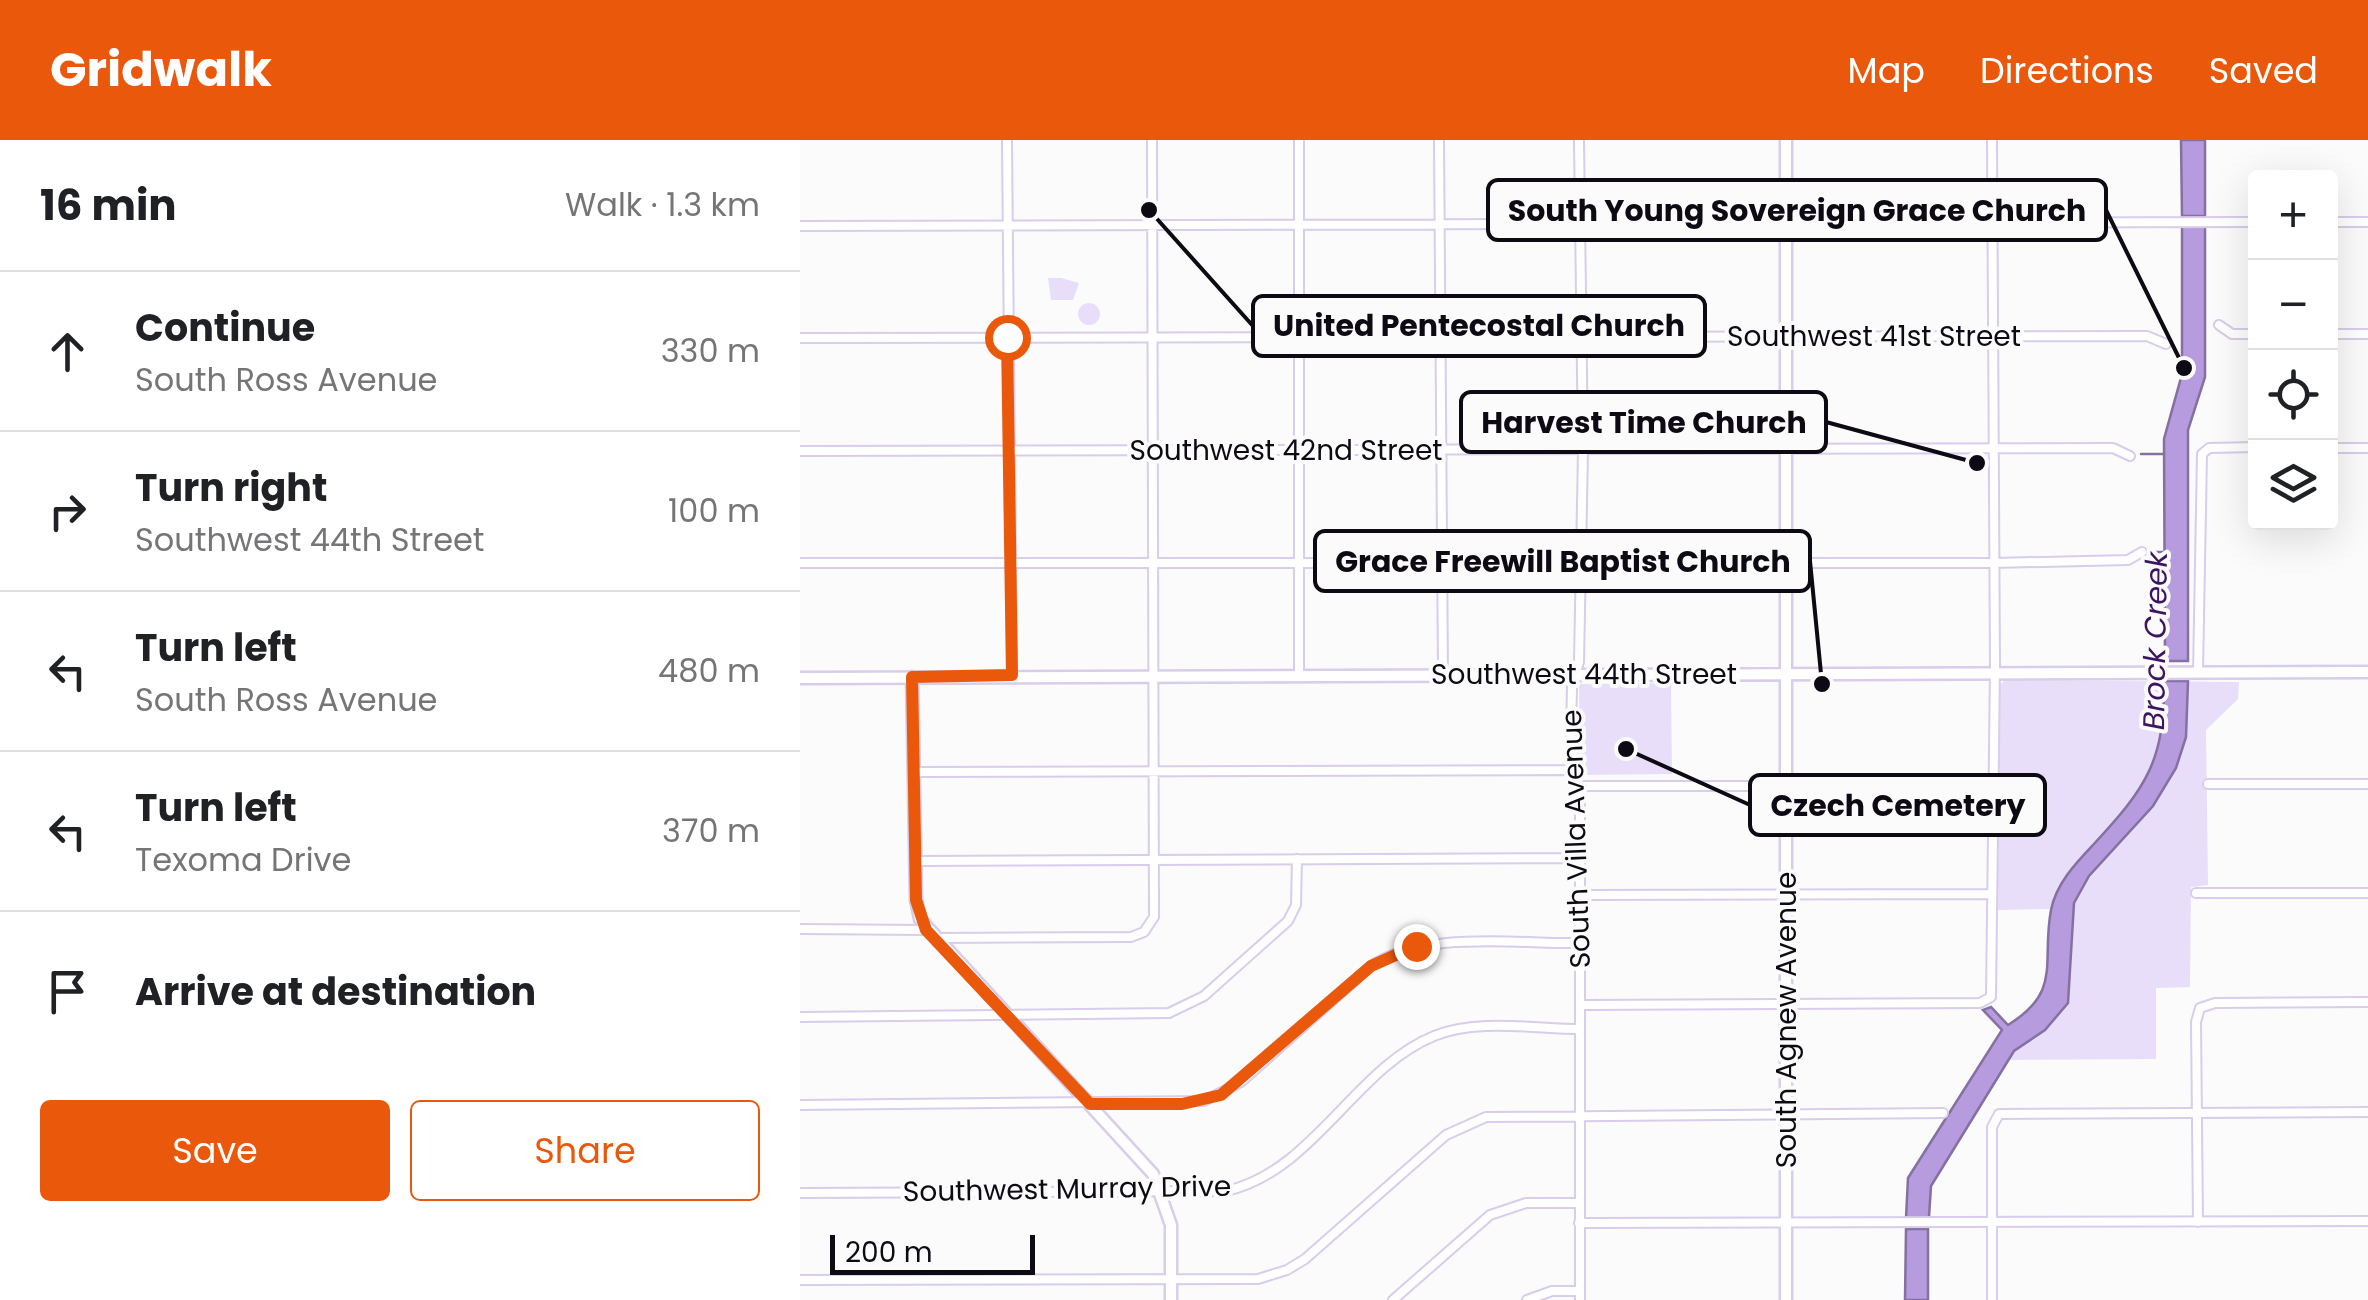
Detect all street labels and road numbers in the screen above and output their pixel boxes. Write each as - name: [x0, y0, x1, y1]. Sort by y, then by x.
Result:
- street label: Southwest 41st Street: [1727, 317, 2021, 356]
- street label: Southwest 42nd Street: [1129, 431, 1443, 470]
- street label: Southwest 44th Street: [1431, 655, 1737, 694]
- street label: South Villa Avenue: [1552, 709, 1600, 969]
- street label: South Agnew Avenue: [1767, 872, 1806, 1168]
- street label: Southwest Murray Drive: [903, 1167, 1231, 1211]

